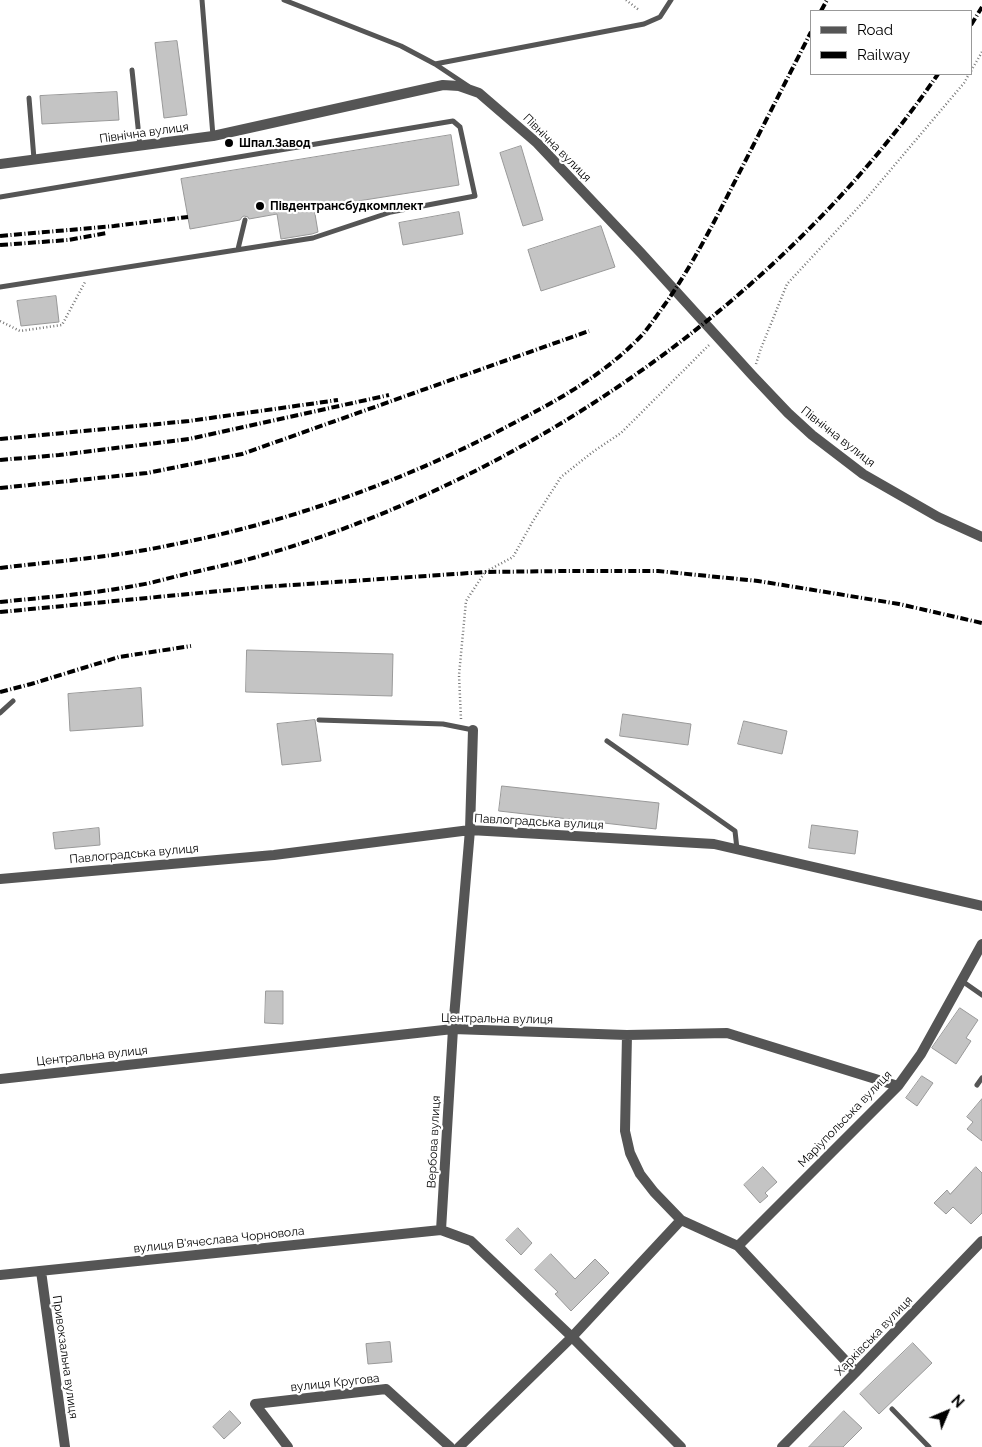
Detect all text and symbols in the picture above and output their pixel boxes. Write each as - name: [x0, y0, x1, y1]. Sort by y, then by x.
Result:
- legend: [810, 10, 972, 75]
- text: Road: [857, 21, 893, 39]
- text: Railway: [857, 46, 910, 64]
- street label: Північна вулиця: [520, 111, 594, 185]
- street label: Північна вулиця: [98, 120, 190, 146]
- place label: Шпал.Завод: [239, 136, 311, 150]
- marker: Шпал.Завод: [223, 137, 235, 149]
- place label: Південтрансбудкомплект: [270, 199, 423, 213]
- marker: Південтрансбудкомплект: [254, 200, 266, 212]
- street label: Північна вулиця: [798, 404, 878, 470]
- street label: Павлоградська вулиця: [474, 811, 604, 833]
- street label: Павлоградська вулиця: [69, 841, 199, 867]
- street label: Центральна вулиця: [441, 1011, 553, 1027]
- street label: Центральна вулиця: [36, 1043, 148, 1069]
- street label: Маріупольська вулиця: [795, 1068, 895, 1170]
- street label: Вербова вулиця: [424, 1095, 444, 1189]
- street label: вулиця В'ячеслава Чорновола: [133, 1224, 305, 1256]
- street label: Харківська вулиця: [832, 1293, 916, 1379]
- street label: Привокзальна вулиця: [49, 1294, 81, 1420]
- street label: вулиця Кругова: [290, 1371, 380, 1395]
- north arrow: [922, 1387, 972, 1437]
- text: N: [948, 1392, 967, 1411]

